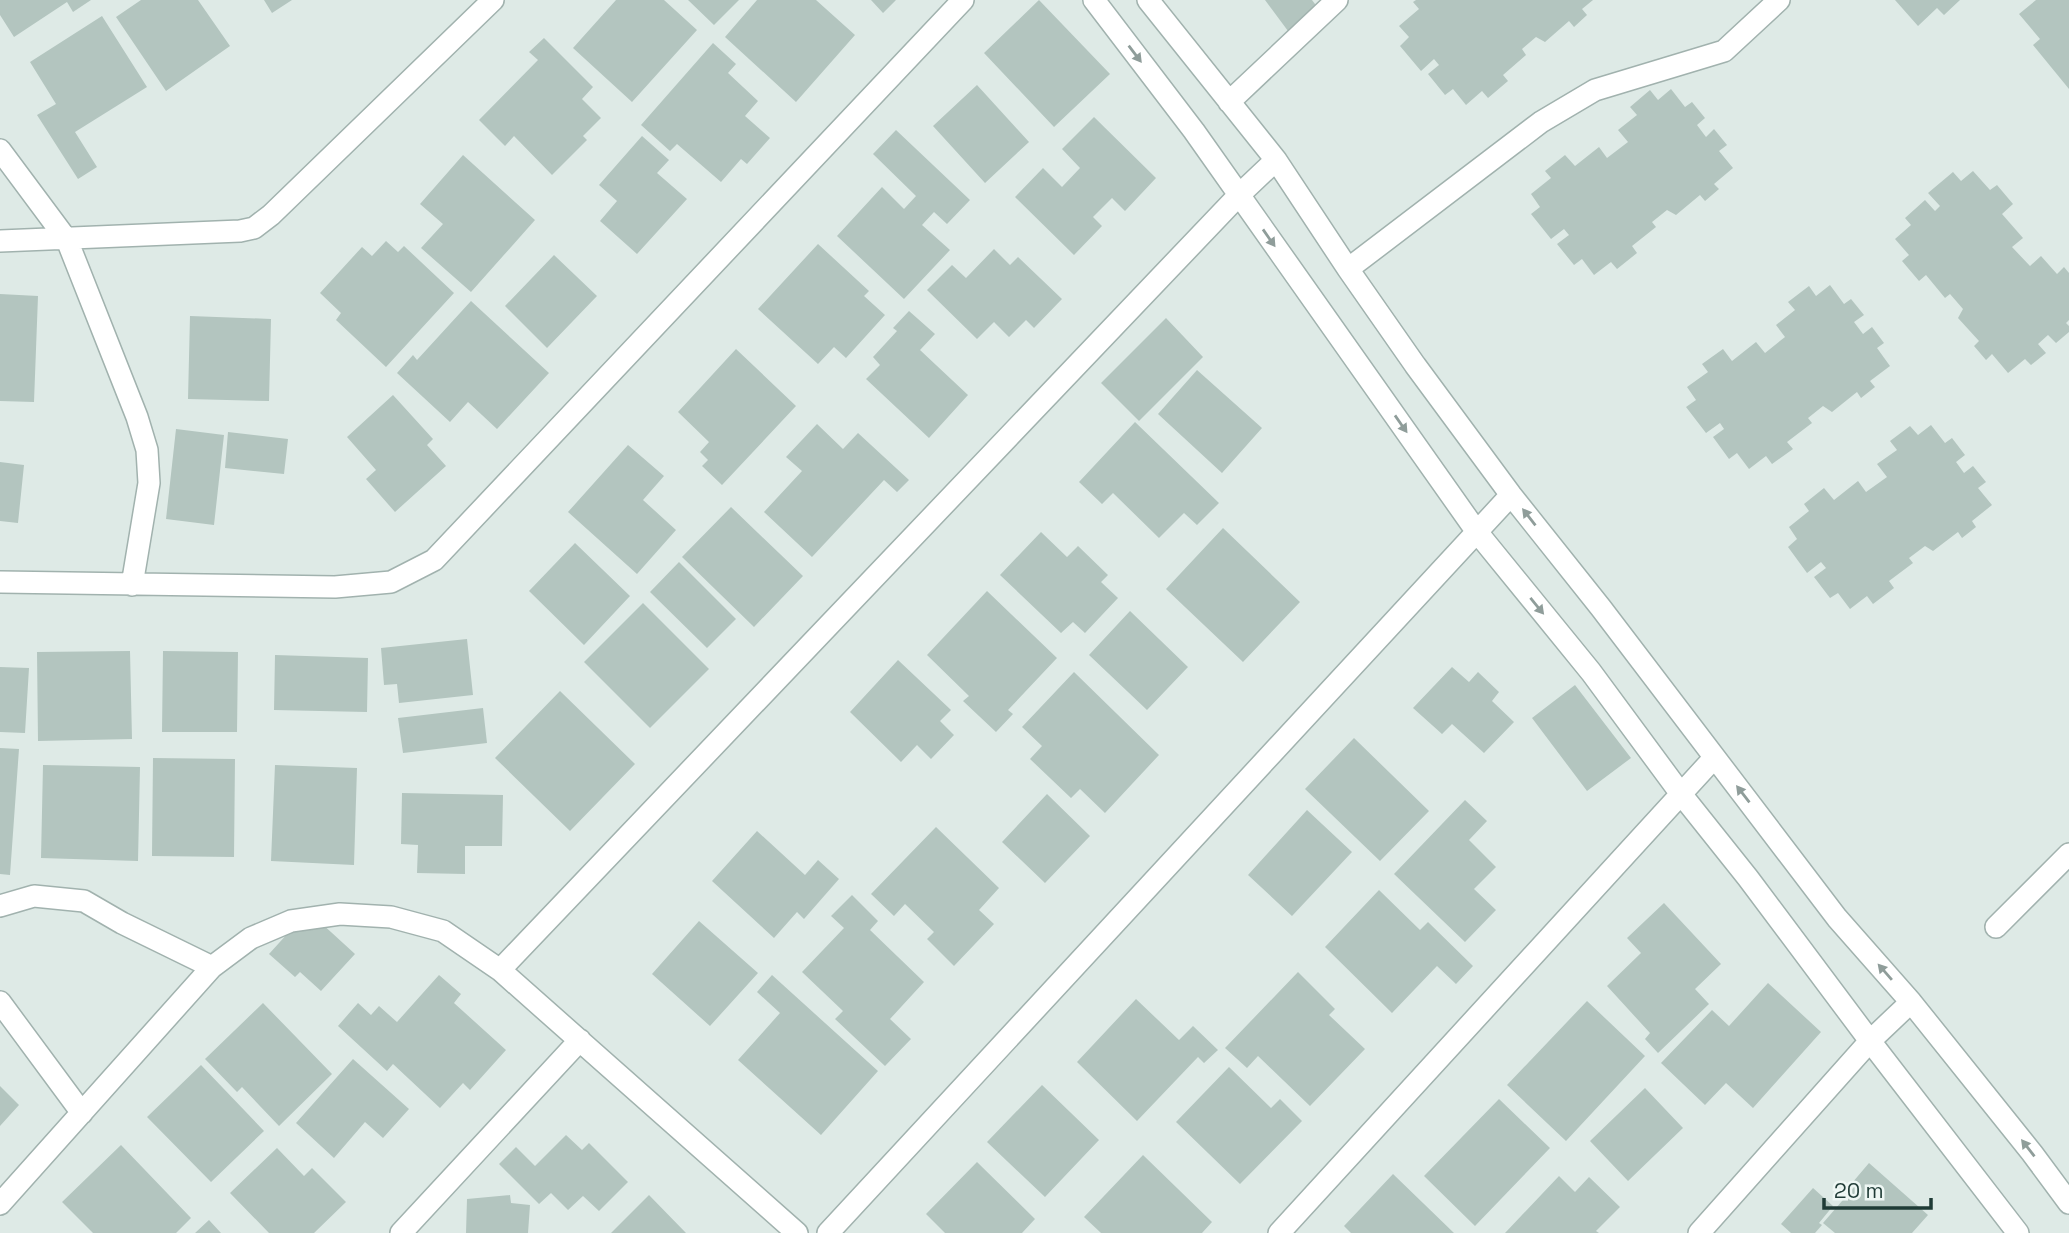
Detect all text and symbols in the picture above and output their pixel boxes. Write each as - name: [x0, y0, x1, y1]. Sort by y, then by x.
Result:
- one-way arrow: [1128, 45, 1142, 63]
- one-way arrow: [1262, 229, 1276, 247]
- one-way arrow: [1394, 415, 1408, 433]
- one-way arrow: [1522, 509, 1537, 526]
- one-way arrow: [1529, 597, 1544, 614]
- one-way arrow: [1735, 786, 1750, 804]
- one-way arrow: [1877, 963, 1893, 981]
- one-way arrow: [2021, 1140, 2036, 1158]
- scale bar: [1824, 1166, 1931, 1210]
- text: 20 m: [1834, 1177, 1884, 1204]

